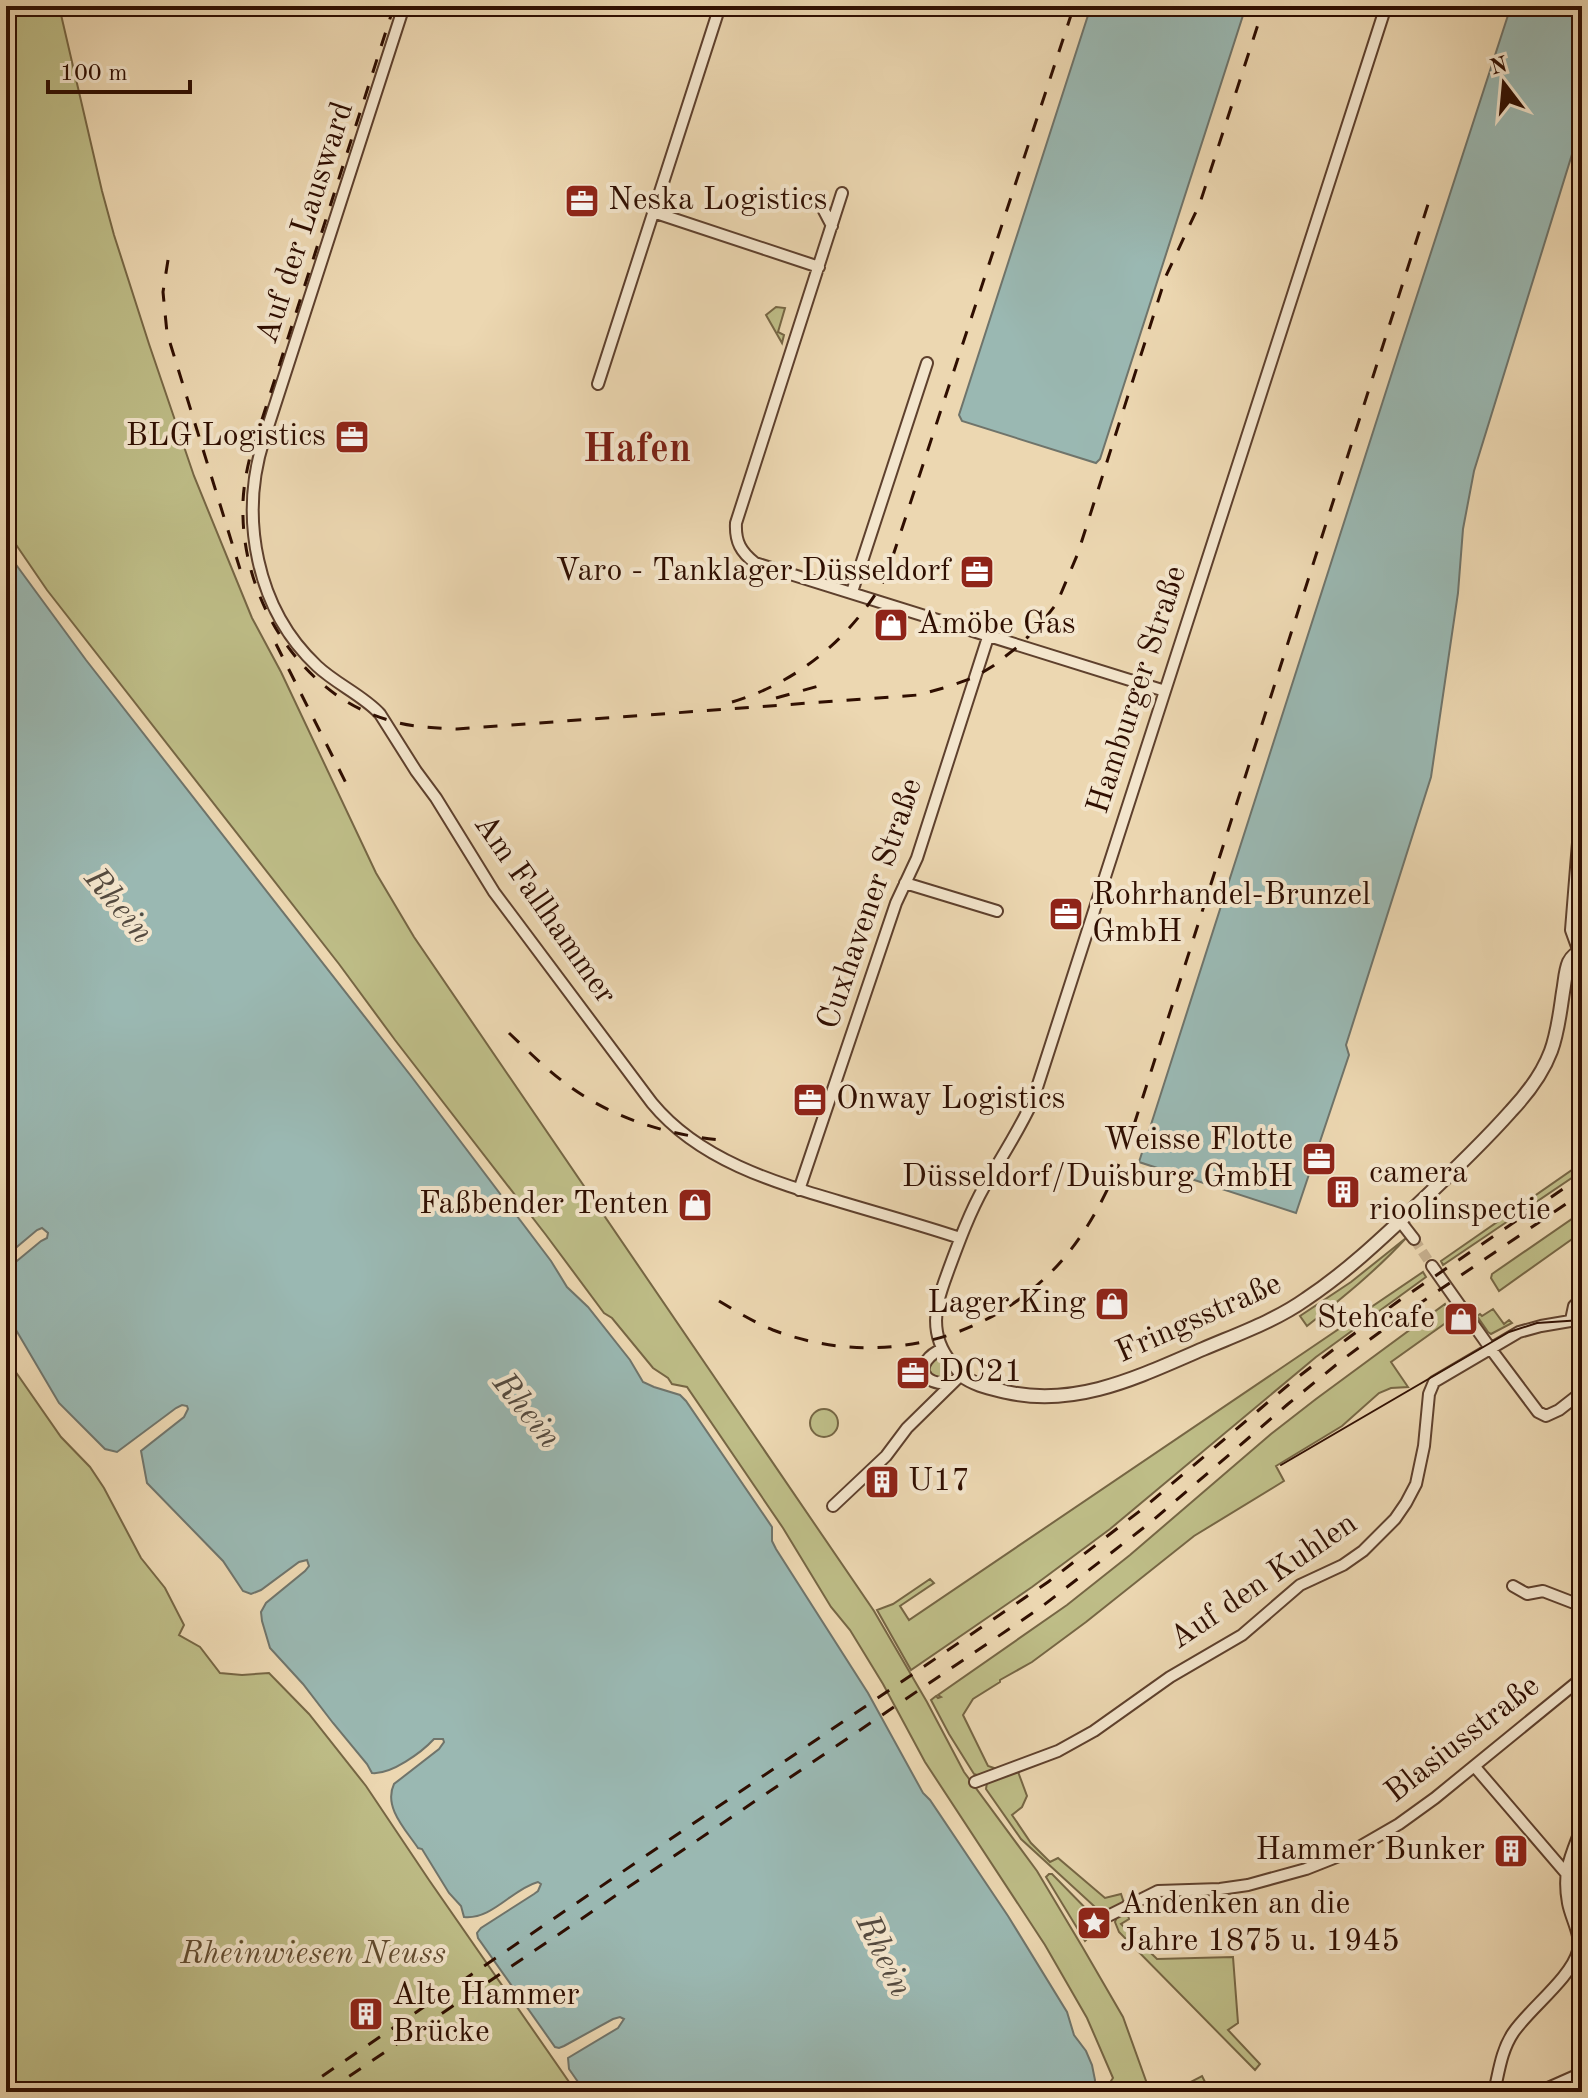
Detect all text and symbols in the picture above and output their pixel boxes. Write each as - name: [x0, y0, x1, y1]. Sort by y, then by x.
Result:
- scale bar: [48, 44, 190, 94]
- north arrow: [1464, 44, 1544, 124]
- text: N: [1488, 54, 1510, 80]
- text: 100 m: [60, 62, 128, 86]
- street label: Auf der Lausward: [252, 98, 360, 348]
- office icon: Neska Logistics: [563, 182, 601, 220]
- place label: Neska Logistics: [608, 185, 827, 217]
- office icon: BLG Logistics: [333, 418, 371, 456]
- place label: BLG Logistics: [126, 421, 326, 453]
- district label: Hafen: [583, 431, 691, 471]
- office icon: Varo - Tanklager Düsseldorf: [958, 553, 996, 591]
- place label: Varo - Tanklager Düsseldorf: [555, 556, 952, 588]
- street label: Hamburger Straße: [1083, 562, 1193, 818]
- shop icon: Amöbe Gas: [872, 606, 910, 644]
- place label: Amöbe Gas: [917, 609, 1076, 641]
- street label: Cuxhavener Straße: [813, 774, 929, 1034]
- street label: Am Fallhammer: [467, 809, 621, 1011]
- water label: Rhein: [76, 861, 159, 950]
- place label: Rohrhandel-Brunzel GmbH: [1092, 880, 1371, 949]
- office icon: Rohrhandel-Brunzel GmbH: [1047, 895, 1085, 933]
- office icon: Onway Logistics: [791, 1081, 829, 1119]
- place label: Onway Logistics: [836, 1084, 1066, 1116]
- place label: Weisse Flotte Düsseldorf/Duisburg GmbH: [902, 1125, 1293, 1194]
- office icon: Weisse Flotte Düsseldorf/Duisburg GmbH: [1300, 1140, 1338, 1178]
- place label: camera rioolinspectie: [1369, 1158, 1551, 1227]
- building icon: camera rioolinspectie: [1324, 1173, 1362, 1211]
- shop icon: Faßbender Tenten: [676, 1186, 714, 1224]
- place label: Faßbender Tenten: [419, 1189, 669, 1221]
- street label: Fringsstraße: [1111, 1268, 1287, 1370]
- shop icon: Lager King: [1093, 1285, 1131, 1323]
- place label: Lager King: [927, 1288, 1086, 1320]
- shop icon: Stehcafe: [1442, 1300, 1480, 1338]
- place label: Stehcafe: [1317, 1303, 1435, 1335]
- office icon: DC21: [894, 1354, 932, 1392]
- place label: DC21: [939, 1357, 1023, 1389]
- water label: Rhein: [485, 1366, 566, 1455]
- building icon: U17: [863, 1463, 901, 1501]
- place label: U17: [908, 1466, 970, 1498]
- street label: Auf den Kuhlen: [1165, 1508, 1363, 1656]
- street label: Blasiusstraße: [1380, 1670, 1546, 1810]
- building icon: Hammer Bunker: [1492, 1832, 1530, 1870]
- place label: Hammer Bunker: [1255, 1835, 1485, 1867]
- place label: Andenken an die Jahre 1875 u. 1945: [1120, 1889, 1400, 1958]
- place icon: Andenken an die Jahre 1875 u. 1945: [1075, 1904, 1113, 1942]
- water label: Rhein: [848, 1909, 917, 2002]
- park label: Rheinwiesen Neuss: [179, 1939, 446, 1971]
- place label: Alte Hammer Brücke: [392, 1980, 580, 2049]
- building icon: Alte Hammer Brücke: [347, 1995, 385, 2033]

